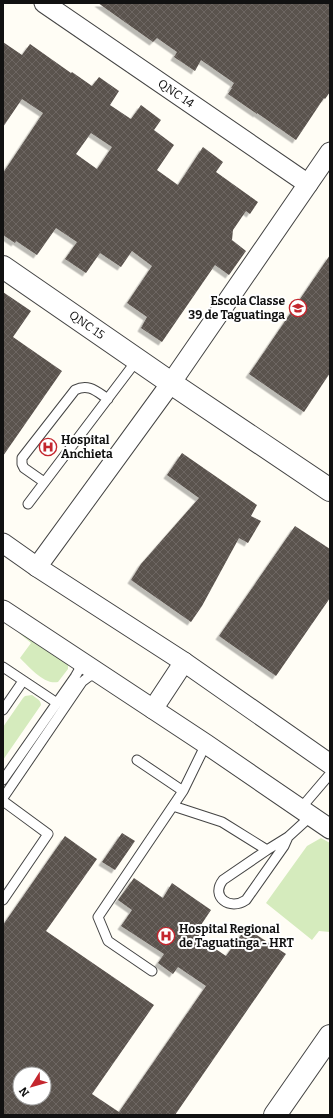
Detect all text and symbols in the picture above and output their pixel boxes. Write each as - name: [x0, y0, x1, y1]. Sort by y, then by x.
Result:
- street label: QNC 14: [155, 76, 197, 111]
- place label: Escola Classe 39 de Taguatinga: [188, 294, 285, 322]
- school or university icon: Escola Classe 39 de Taguatinga: [288, 298, 308, 318]
- street label: QNC 15: [66, 308, 107, 342]
- place label: Hospital Anchieta: [61, 433, 113, 461]
- hospital icon: Hospital Anchieta: [38, 437, 58, 457]
- place label: Hospital Regional de Taguatinga - HRT: [179, 922, 294, 950]
- hospital icon: Hospital Regional de Taguatinga - HRT: [156, 926, 176, 946]
- north arrow: [12, 1066, 52, 1106]
- text: N: [16, 1084, 32, 1099]

